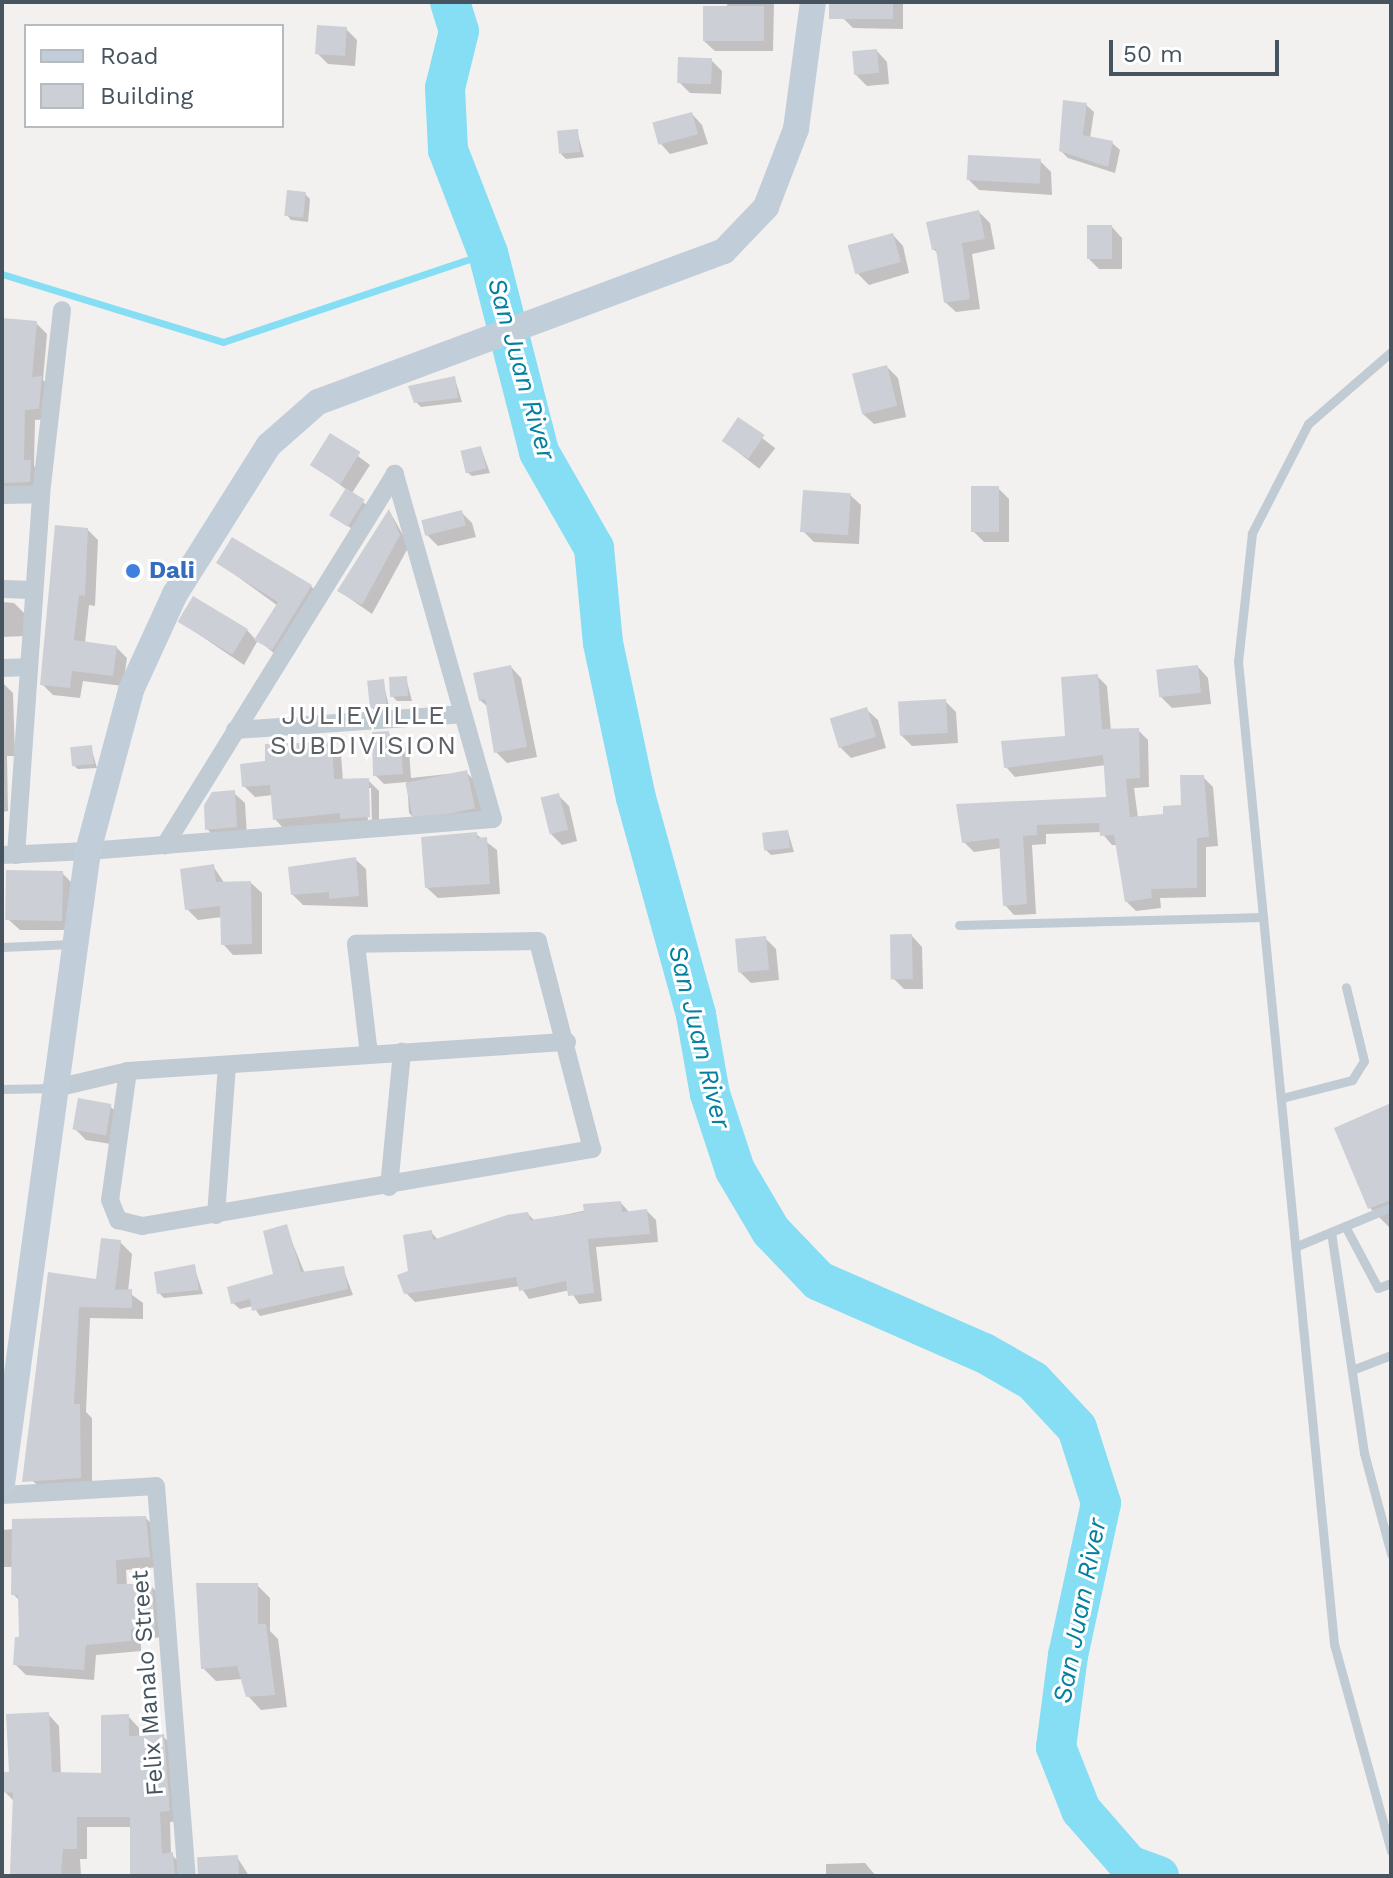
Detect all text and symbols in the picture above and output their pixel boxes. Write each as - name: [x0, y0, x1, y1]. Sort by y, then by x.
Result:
- legend: [24, 24, 284, 128]
- scale bar: [1113, 24, 1283, 74]
- text: 50 m: [1123, 40, 1183, 68]
- text: Road: [100, 42, 159, 70]
- text: Building: [100, 82, 193, 110]
- water label: San Juan River: [480, 274, 562, 464]
- place label: Dali: [149, 557, 195, 585]
- marker: Dali: [124, 562, 142, 580]
- district label: JULIEVILLE SUBDIVISION: [270, 700, 458, 762]
- water label: San Juan River: [661, 942, 737, 1132]
- water label: San Juan River: [1047, 1516, 1113, 1706]
- street label: Felix Manalo Street: [126, 1569, 170, 1797]

